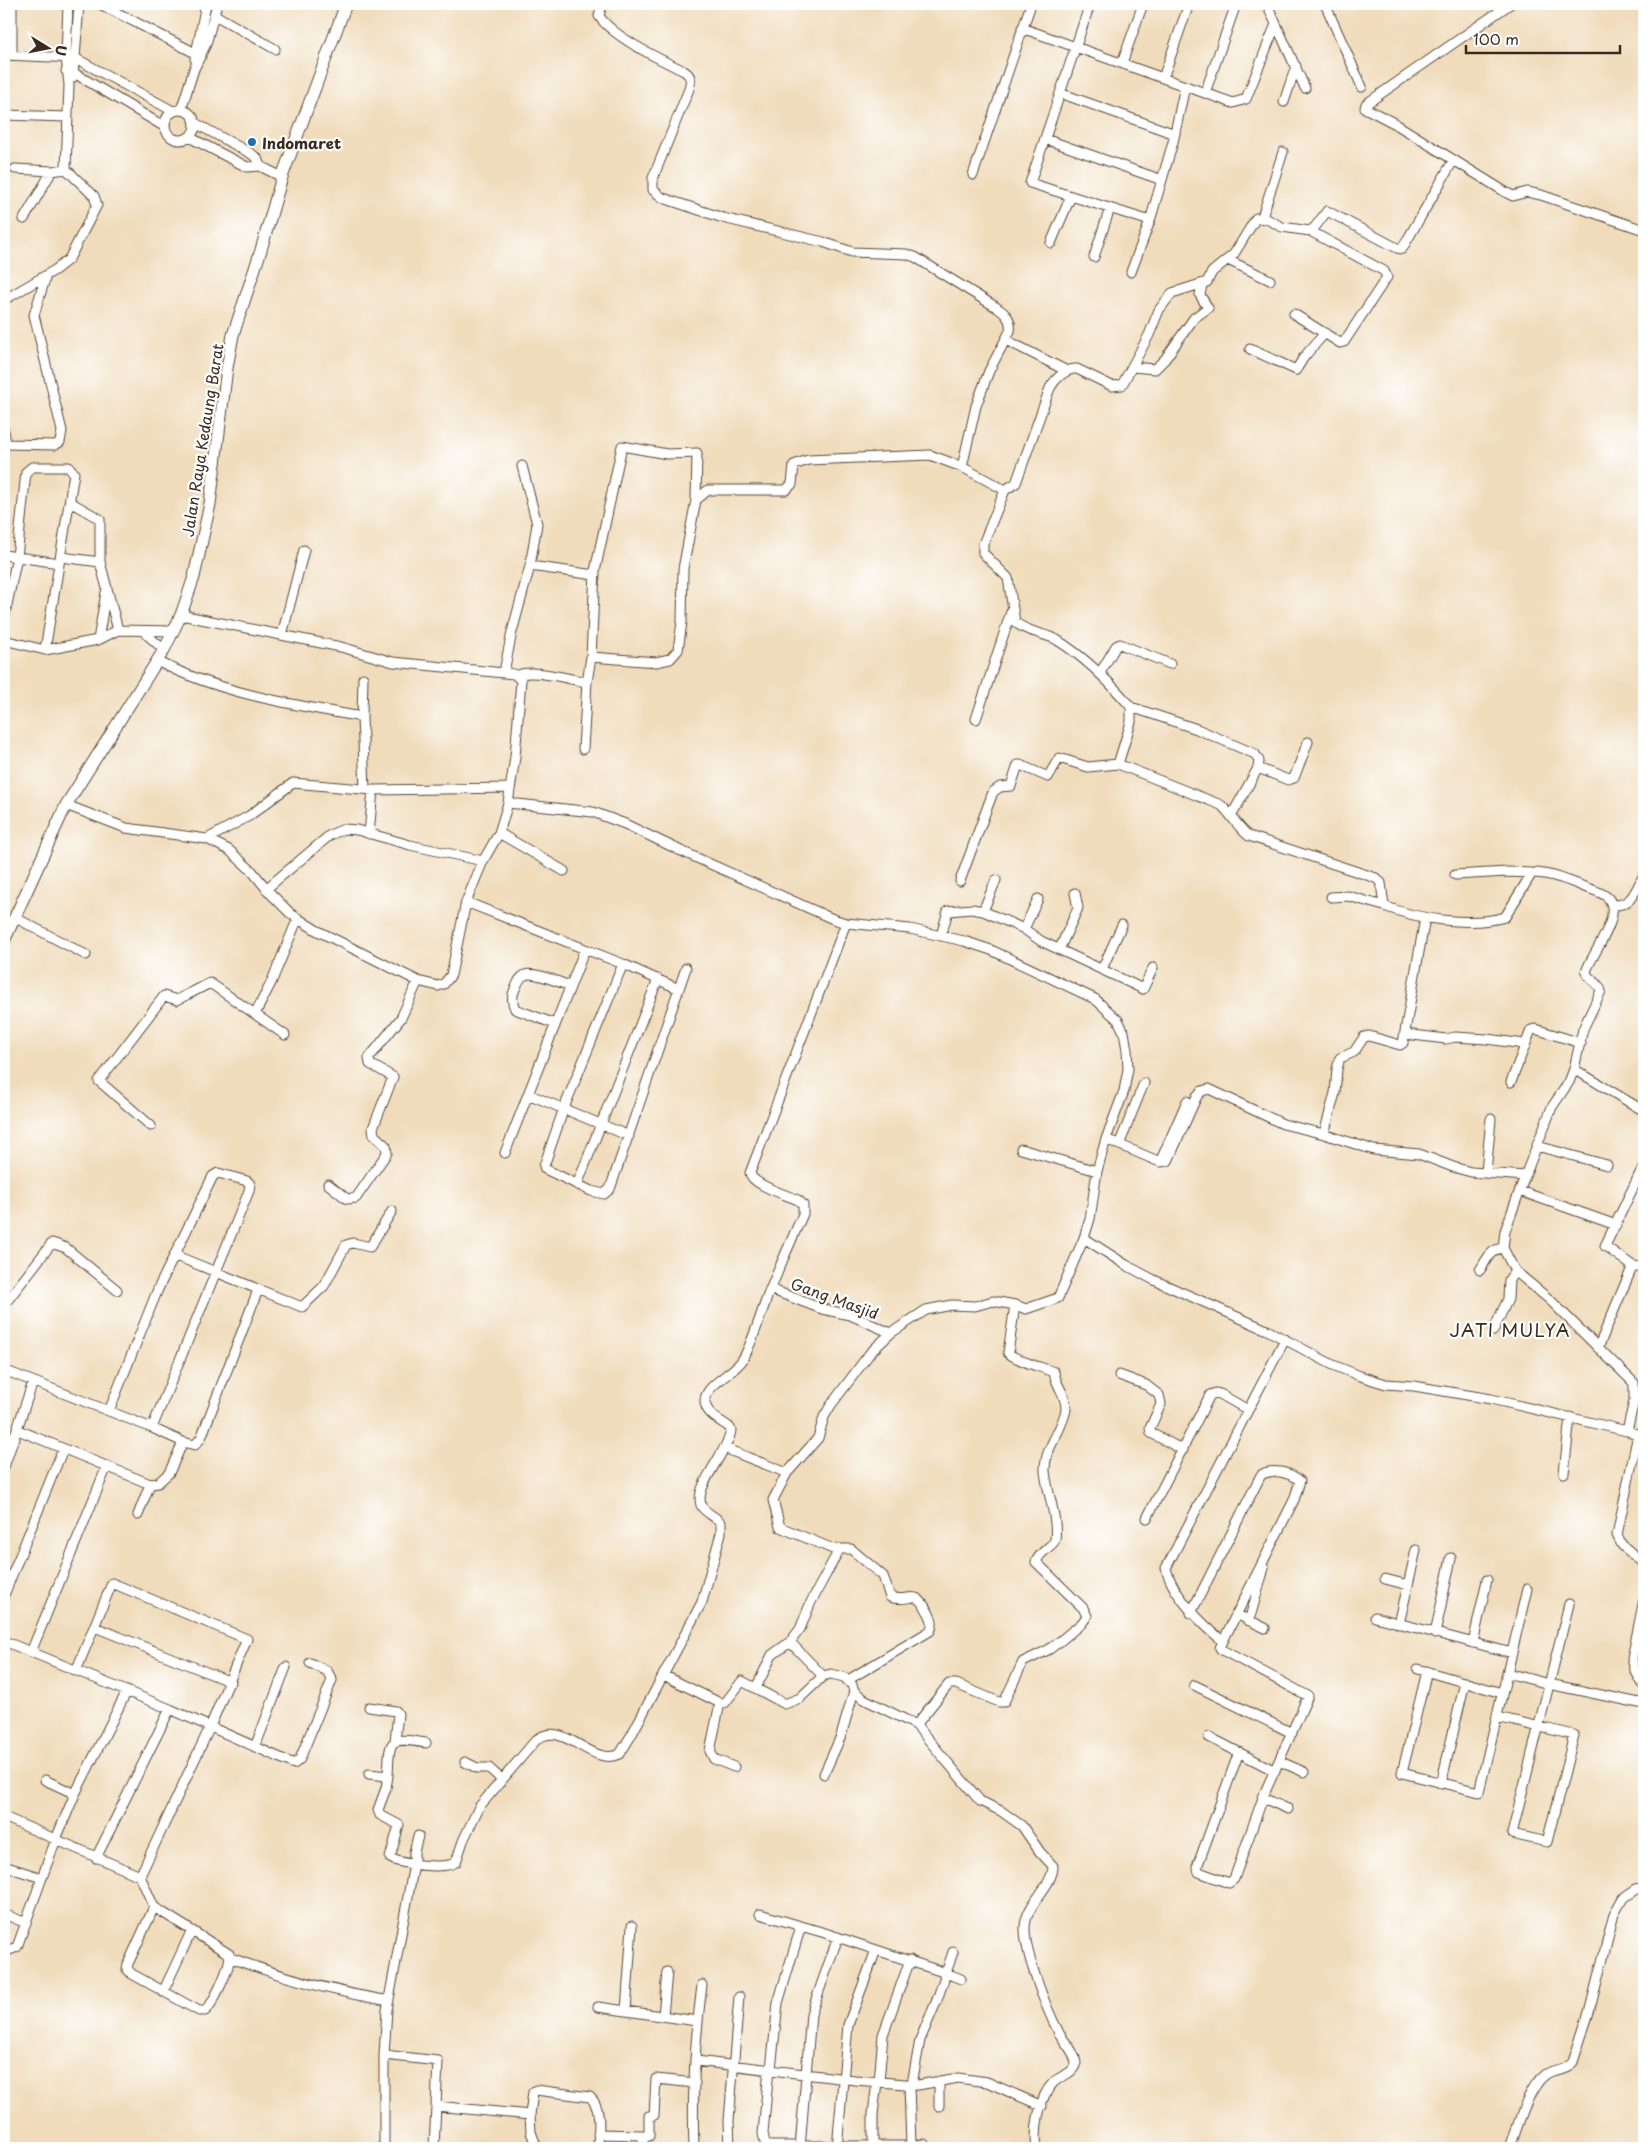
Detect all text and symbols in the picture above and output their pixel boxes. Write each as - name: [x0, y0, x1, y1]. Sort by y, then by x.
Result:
- north arrow: [22, 22, 72, 72]
- scale bar: [1466, 22, 1619, 54]
- text: 100 m: [1473, 27, 1519, 50]
- text: U: [50, 43, 73, 57]
- place label: Indomaret: [262, 131, 341, 154]
- marker: Indomaret: [246, 136, 258, 148]
- street label: Jalan Raya Kedaung Barat: [175, 342, 229, 538]
- street label: Gang Masjid: [788, 1271, 882, 1325]
- district label: JATI MULYA: [1450, 1316, 1570, 1343]

